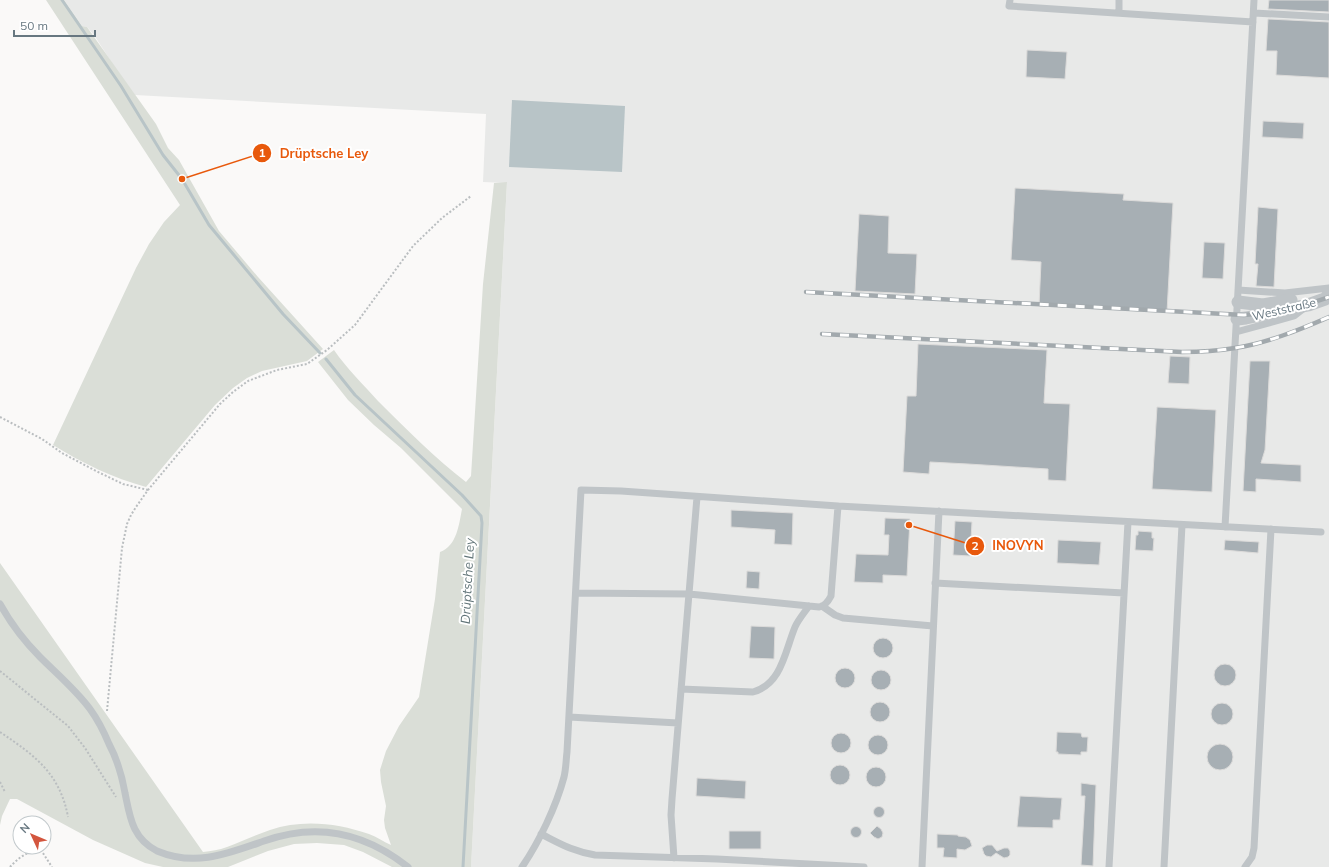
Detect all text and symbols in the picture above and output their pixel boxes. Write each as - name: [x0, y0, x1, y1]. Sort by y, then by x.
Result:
- scale bar: [14, 12, 95, 38]
- text: 50 m: [20, 18, 48, 33]
- callout: Drüptsche Ley: [252, 141, 376, 166]
- text: 1: [258, 145, 266, 160]
- text: Drüptsche Ley: [280, 145, 369, 162]
- street label: Weststraße: [1251, 294, 1317, 324]
- callout: INOVYN: [965, 533, 1052, 558]
- water label: Drüptsche Ley: [457, 537, 477, 624]
- text: INOVYN: [992, 537, 1044, 553]
- text: 2: [971, 538, 979, 553]
- north arrow: [12, 815, 52, 855]
- text: N: [17, 820, 33, 836]

